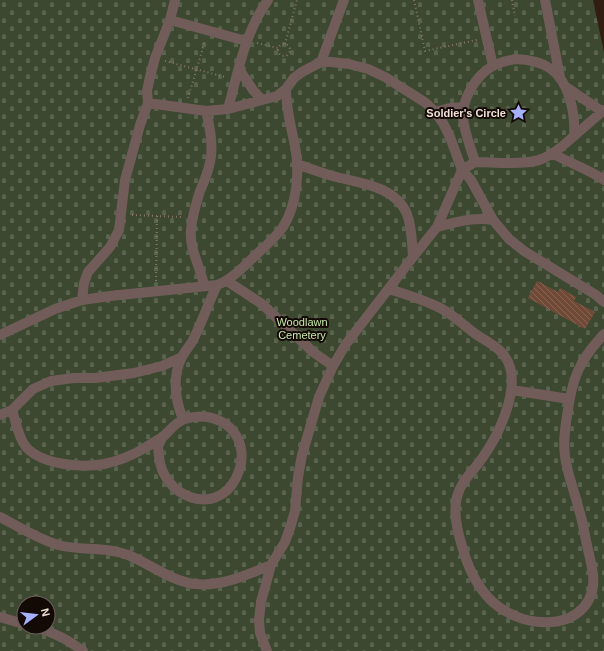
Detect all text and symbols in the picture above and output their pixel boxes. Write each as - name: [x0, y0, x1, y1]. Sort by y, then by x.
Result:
- place icon: Soldier's Circle: [509, 103, 529, 123]
- place label: Soldier's Circle: [426, 107, 506, 119]
- park label: Woodlawn Cemetery: [276, 316, 328, 341]
- north arrow: [16, 595, 56, 635]
- text: N: [39, 607, 52, 618]

